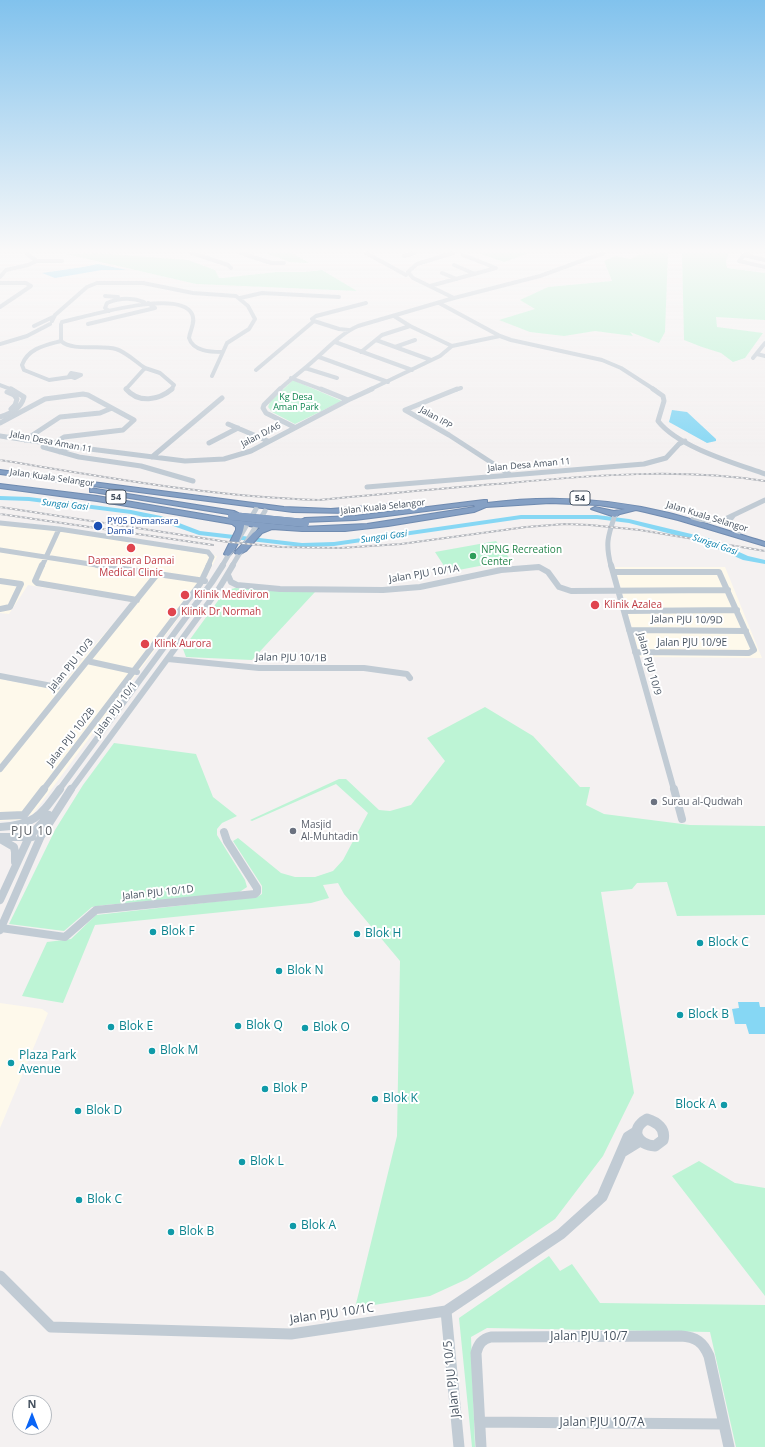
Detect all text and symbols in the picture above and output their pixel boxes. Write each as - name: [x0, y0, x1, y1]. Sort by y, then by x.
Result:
- park label: Kg Desa Aman Park: [273, 392, 319, 413]
- street label: Jalan IPP: [418, 404, 454, 432]
- street label: Jalan D/A6: [239, 420, 283, 450]
- street label: Jalan Desa Aman 11: [9, 429, 93, 455]
- street label: Jalan Desa Aman 11: [487, 456, 571, 474]
- street label: Jalan Kuala Selangor: [9, 467, 95, 489]
- road number: 54: [106, 490, 126, 504]
- road number: 54: [570, 491, 590, 505]
- water label: Sungai Gasi: [41, 497, 89, 513]
- street label: Jalan Kuala Selangor: [340, 497, 426, 517]
- street label: Jalan Kuala Selangor: [665, 499, 749, 535]
- place label: PY05 Damansara Damai: [107, 516, 178, 537]
- marker: PY05 Damansara Damai: [92, 520, 104, 532]
- water label: Sungai Gasi: [360, 528, 408, 546]
- water label: Sungai Gasi: [691, 532, 739, 558]
- marker: Damansara Damai Medical Clinic: [125, 542, 137, 554]
- place label: NPNG Recreation Center: [481, 544, 562, 568]
- marker: NPNG Recreation Center: [468, 551, 478, 561]
- place label: Damansara Damai Medical Clinic: [88, 555, 174, 578]
- street label: Jalan PJU 10/1A: [388, 563, 460, 585]
- marker: Klinik Mediviron: [179, 589, 191, 601]
- place label: Klinik Mediviron: [194, 589, 269, 601]
- marker: Klinik Azalea: [589, 599, 601, 611]
- place label: Klinik Azalea: [604, 599, 662, 611]
- marker: Klinik Dr Normah: [166, 606, 178, 618]
- place label: Klinik Dr Normah: [181, 606, 261, 618]
- street label: Jalan PJU 10/9D: [651, 613, 723, 627]
- street label: Jalan PJU 10/9: [634, 631, 664, 697]
- street label: Jalan PJU 10/3: [46, 636, 96, 694]
- street label: Jalan PJU 10/9E: [657, 637, 727, 649]
- marker: Klink Aurora: [139, 638, 151, 650]
- place label: Klink Aurora: [154, 638, 211, 650]
- street label: Jalan PJU 10/1B: [255, 651, 327, 665]
- street label: Jalan PJU 10/1: [92, 679, 140, 739]
- street label: Jalan PJU 10/2B: [44, 705, 98, 769]
- place label: Surau al-Qudwah: [662, 796, 743, 808]
- marker: Surau al-Qudwah: [649, 797, 659, 807]
- place label: Masjid Al-Muhtadin: [301, 819, 358, 842]
- district label: PJU 10: [11, 825, 53, 839]
- marker: Masjid Al-Muhtadin: [288, 826, 298, 836]
- street label: Jalan PJU 10/1D: [122, 883, 194, 903]
- place label: Blok F: [161, 925, 195, 939]
- marker: Blok F: [148, 927, 158, 937]
- place label: Blok H: [365, 927, 401, 941]
- marker: Blok H: [352, 929, 362, 939]
- place label: Block C: [708, 936, 749, 950]
- marker: Block C: [695, 938, 705, 948]
- place label: Blok N: [287, 964, 323, 978]
- marker: Blok N: [274, 966, 284, 976]
- place label: Block B: [688, 1008, 729, 1022]
- marker: Block B: [675, 1010, 685, 1020]
- place label: Blok Q: [246, 1019, 283, 1033]
- place label: Blok E: [119, 1020, 153, 1034]
- marker: Blok Q: [233, 1021, 243, 1031]
- place label: Blok O: [313, 1021, 350, 1035]
- marker: Blok E: [106, 1022, 116, 1032]
- marker: Blok O: [300, 1023, 310, 1033]
- place label: Blok M: [160, 1044, 198, 1058]
- marker: Blok M: [147, 1046, 157, 1056]
- place label: Plaza Park Avenue: [19, 1049, 76, 1077]
- marker: Plaza Park Avenue: [6, 1058, 16, 1068]
- place label: Blok P: [273, 1082, 308, 1096]
- marker: Blok P: [260, 1084, 270, 1094]
- place label: Blok K: [383, 1092, 418, 1106]
- marker: Blok K: [370, 1094, 380, 1104]
- place label: Block A: [675, 1098, 716, 1112]
- marker: Block A: [719, 1100, 729, 1110]
- place label: Blok D: [86, 1104, 122, 1118]
- marker: Blok D: [73, 1106, 83, 1116]
- place label: Blok L: [250, 1155, 284, 1169]
- marker: Blok L: [237, 1157, 247, 1167]
- place label: Blok C: [87, 1193, 122, 1207]
- marker: Blok C: [74, 1195, 84, 1205]
- place label: Blok A: [301, 1219, 336, 1233]
- marker: Blok A: [288, 1221, 298, 1231]
- place label: Blok B: [179, 1225, 214, 1239]
- marker: Blok B: [166, 1227, 176, 1237]
- street label: Jalan PJU 10/1C: [289, 1301, 375, 1327]
- street label: Jalan PJU 10/7: [550, 1330, 628, 1344]
- street label: Jalan PJU 10/5: [441, 1340, 463, 1418]
- north arrow: [12, 1395, 52, 1435]
- text: N: [28, 1396, 36, 1411]
- street label: Jalan PJU 10/7A: [560, 1416, 644, 1430]

